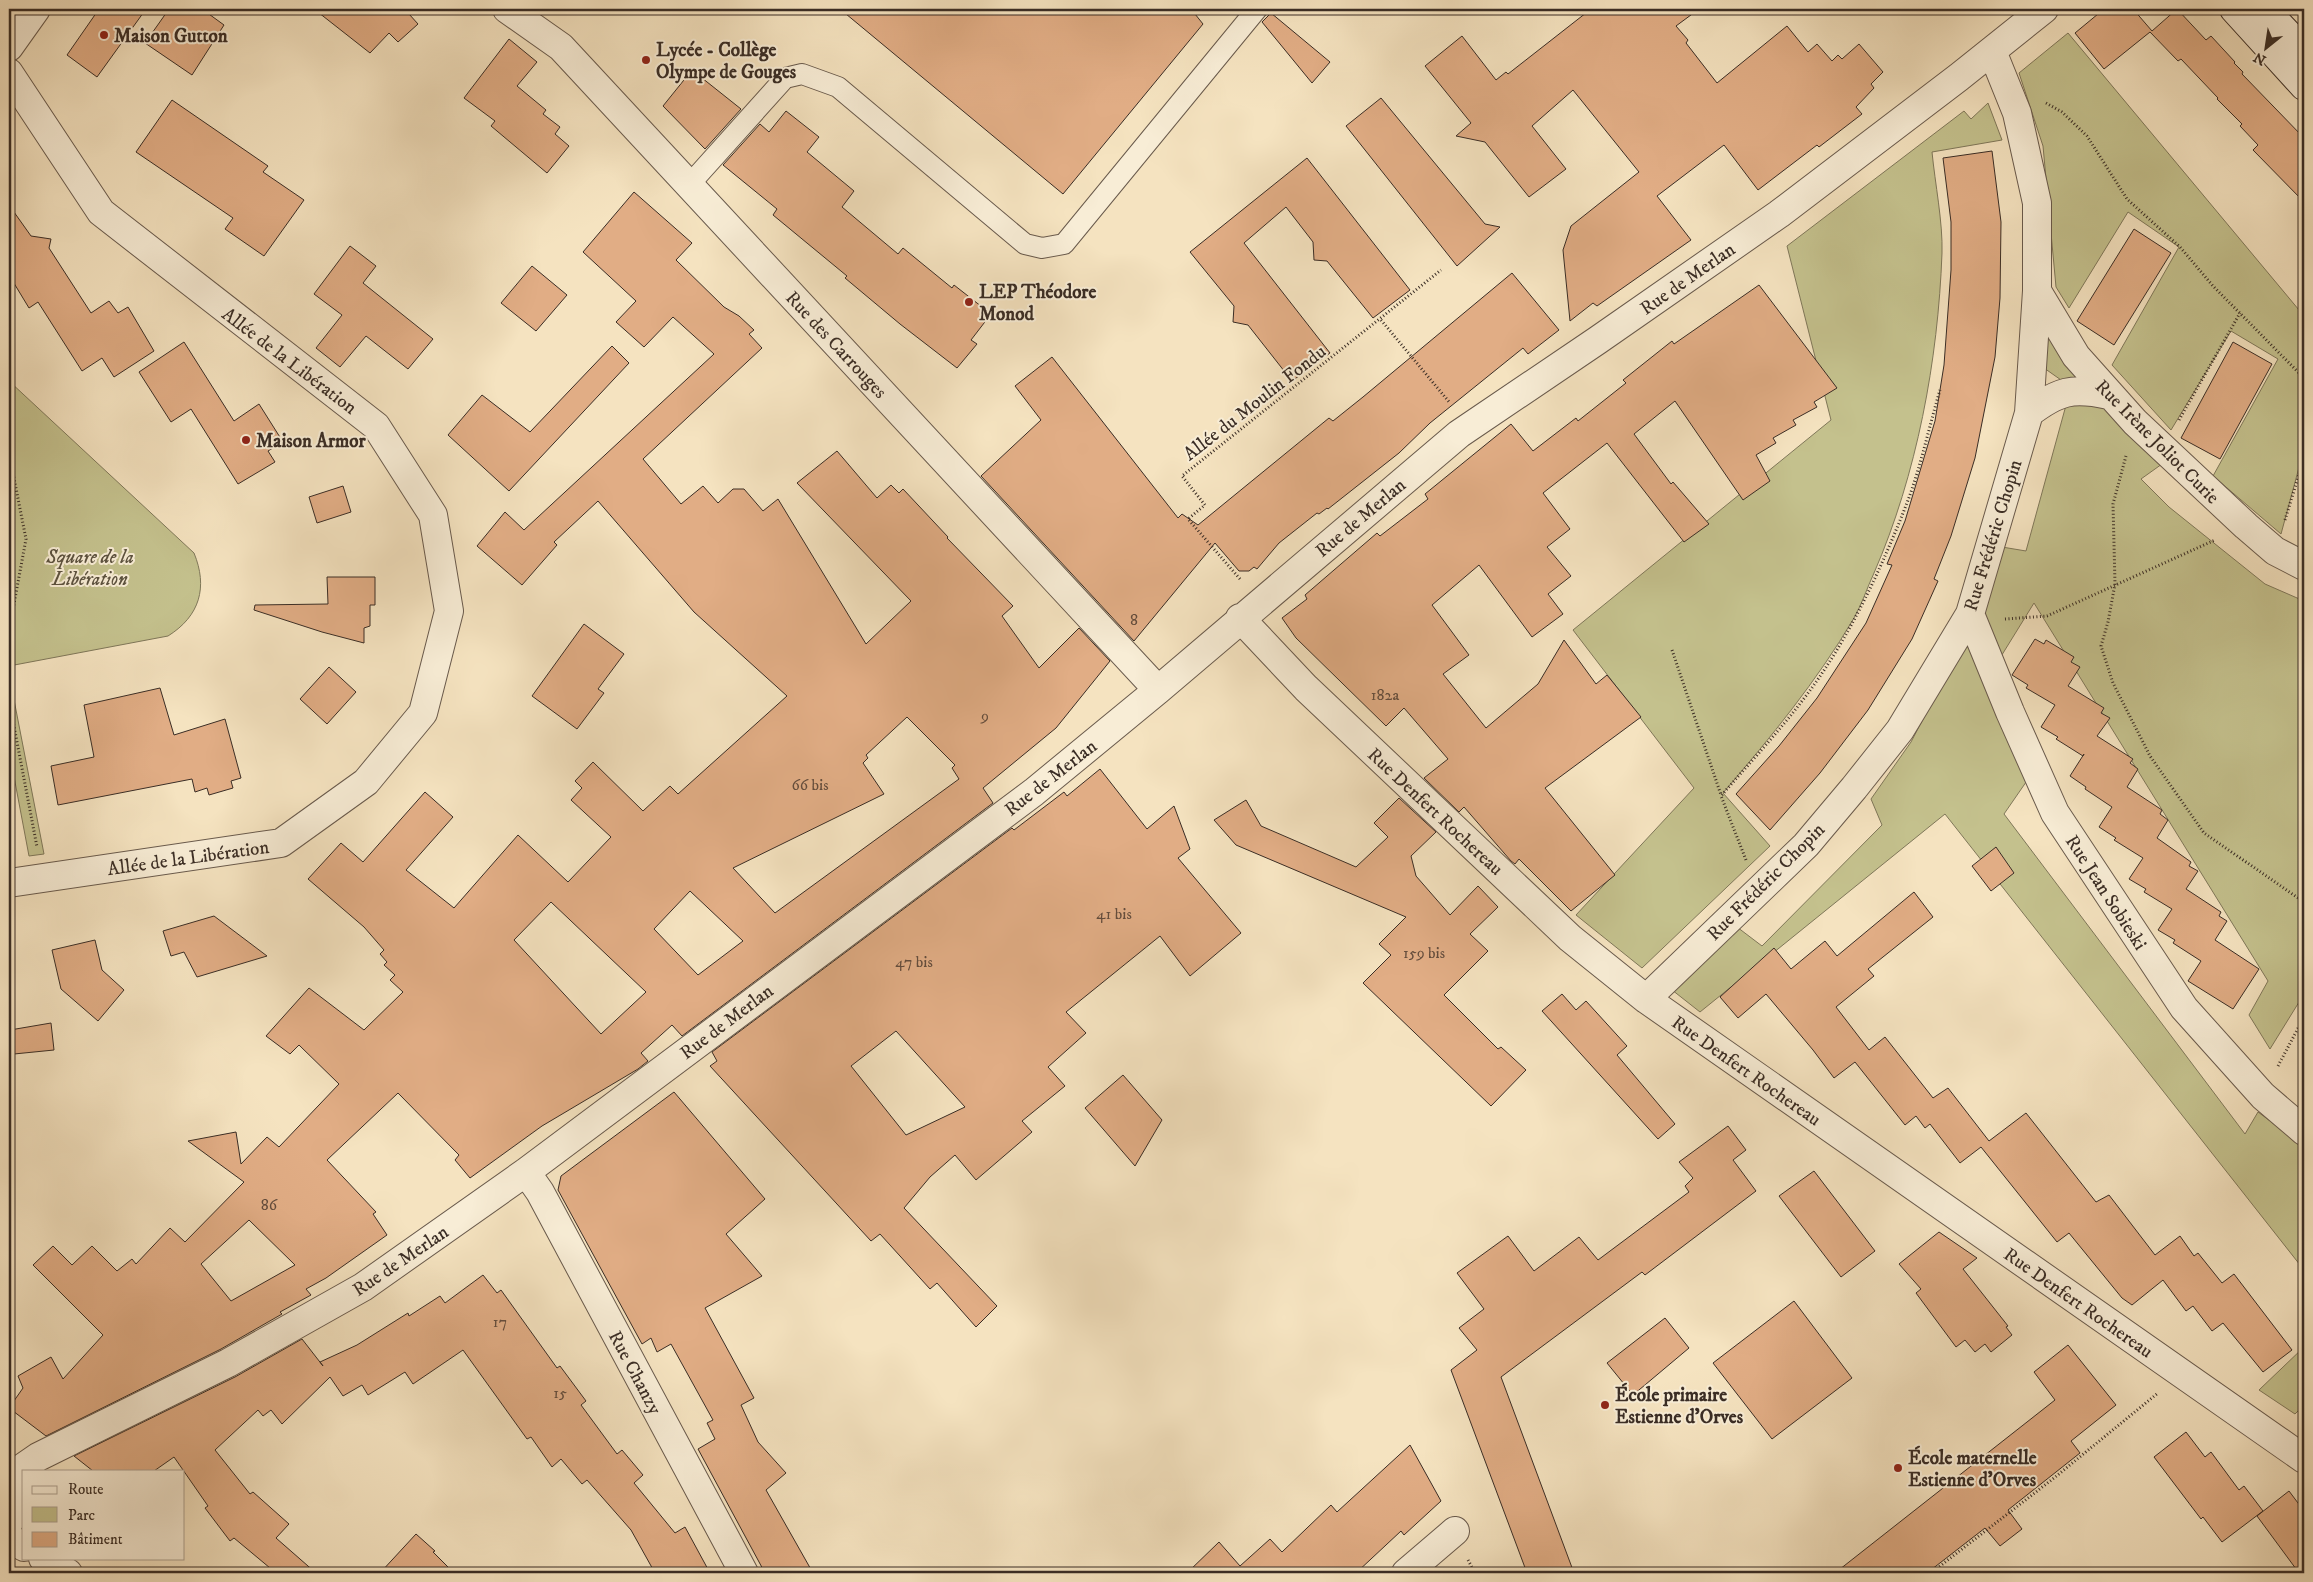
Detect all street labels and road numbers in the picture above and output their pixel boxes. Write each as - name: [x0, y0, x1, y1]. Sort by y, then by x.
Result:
- street label: Rue de Merlan: [1636, 238, 1740, 320]
- street label: Rue des Carrouges: [780, 287, 891, 403]
- street label: Allée de la Libération: [217, 303, 361, 420]
- street label: Allée du Moulin Fondu: [1179, 340, 1331, 466]
- street label: Rue Irène Joliot Curie: [2090, 375, 2224, 509]
- street label: Rue Frédéric Chopin: [1959, 457, 2027, 614]
- street label: Rue de Merlan: [1311, 474, 1411, 563]
- street label: Rue de Merlan: [1000, 735, 1102, 821]
- street label: Rue Denfert Rochereau: [1363, 743, 1507, 881]
- street label: Rue Frédéric Chopin: [1702, 818, 1830, 946]
- street label: Rue Jean Sobieski: [2060, 831, 2152, 955]
- street label: Allée de la Libération: [106, 836, 271, 881]
- street label: Rue de Merlan: [676, 980, 778, 1065]
- street label: Rue Denfert Rochereau: [1667, 1011, 1825, 1131]
- street label: Rue de Merlan: [348, 1221, 453, 1302]
- street label: Rue Denfert Rochereau: [1999, 1243, 2157, 1363]
- street label: Rue Chanzy: [603, 1327, 667, 1419]

